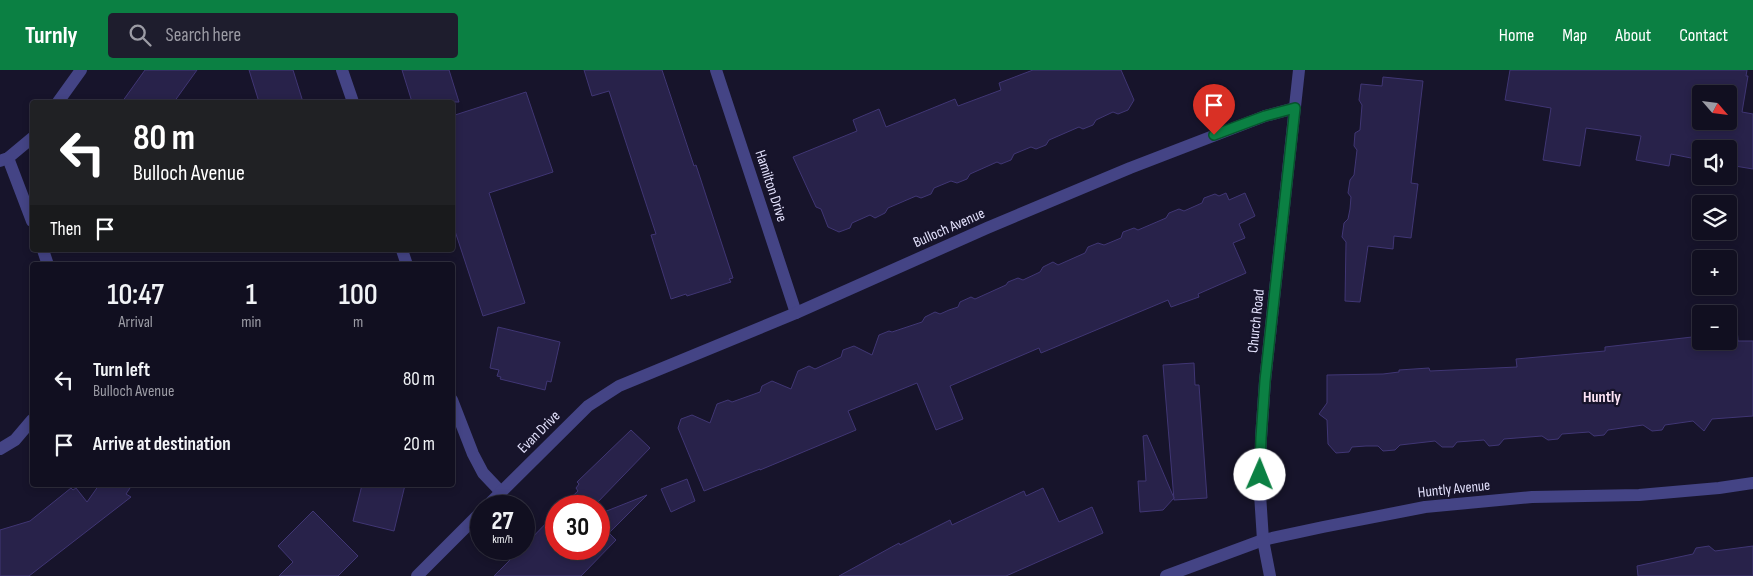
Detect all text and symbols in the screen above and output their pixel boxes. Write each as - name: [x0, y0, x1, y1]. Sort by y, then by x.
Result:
- search box: [108, 13, 458, 58]
- text: Turnly: [25, 21, 78, 50]
- icon: search: [126, 21, 154, 49]
- text: Search here: [166, 24, 241, 47]
- text: Home: [1499, 25, 1534, 46]
- text: Map: [1562, 25, 1587, 46]
- text: About: [1615, 25, 1651, 46]
- text: Contact: [1679, 25, 1728, 46]
- pin: [1193, 84, 1235, 135]
- north arrow: [1692, 85, 1738, 130]
- map controls: [1692, 85, 1737, 350]
- icon: arrive: [1200, 91, 1228, 119]
- text: 80 m: [133, 117, 195, 160]
- icon: left: [50, 120, 115, 185]
- button: sound: [1692, 140, 1737, 185]
- street label: Hamilton Drive: [750, 148, 792, 224]
- text: Bulloch Avenue: [133, 160, 245, 187]
- button: layers: [1692, 195, 1737, 240]
- street label: Bulloch Avenue: [910, 204, 988, 252]
- icon: arrive: [91, 215, 119, 243]
- text: Then: [50, 218, 81, 241]
- button: +: [1692, 250, 1737, 295]
- text: 10:47: [107, 277, 164, 313]
- text: 1: [246, 277, 257, 313]
- text: 100: [339, 277, 378, 313]
- street label: Church Road: [1243, 288, 1269, 354]
- button: −: [1692, 305, 1737, 350]
- text: Arrival: [118, 313, 153, 332]
- text: min: [241, 313, 261, 332]
- text: m: [353, 313, 363, 332]
- text: Turn left: [93, 359, 150, 382]
- icon: left: [50, 366, 78, 394]
- text: 80 m: [403, 368, 435, 391]
- text: Bulloch Avenue: [93, 382, 174, 401]
- district label: Huntly: [1583, 388, 1621, 407]
- street label: Evan Drive: [514, 407, 564, 457]
- icon: arrive: [50, 431, 78, 459]
- text: Arrive at destination: [93, 433, 231, 456]
- text: 20 m: [403, 433, 435, 456]
- position arrow: [1233, 448, 1285, 500]
- street label: Huntly Avenue: [1417, 476, 1491, 502]
- speed limit sign: 30: [545, 495, 610, 560]
- text: 27: [492, 506, 513, 537]
- text: km/h: [492, 532, 513, 547]

